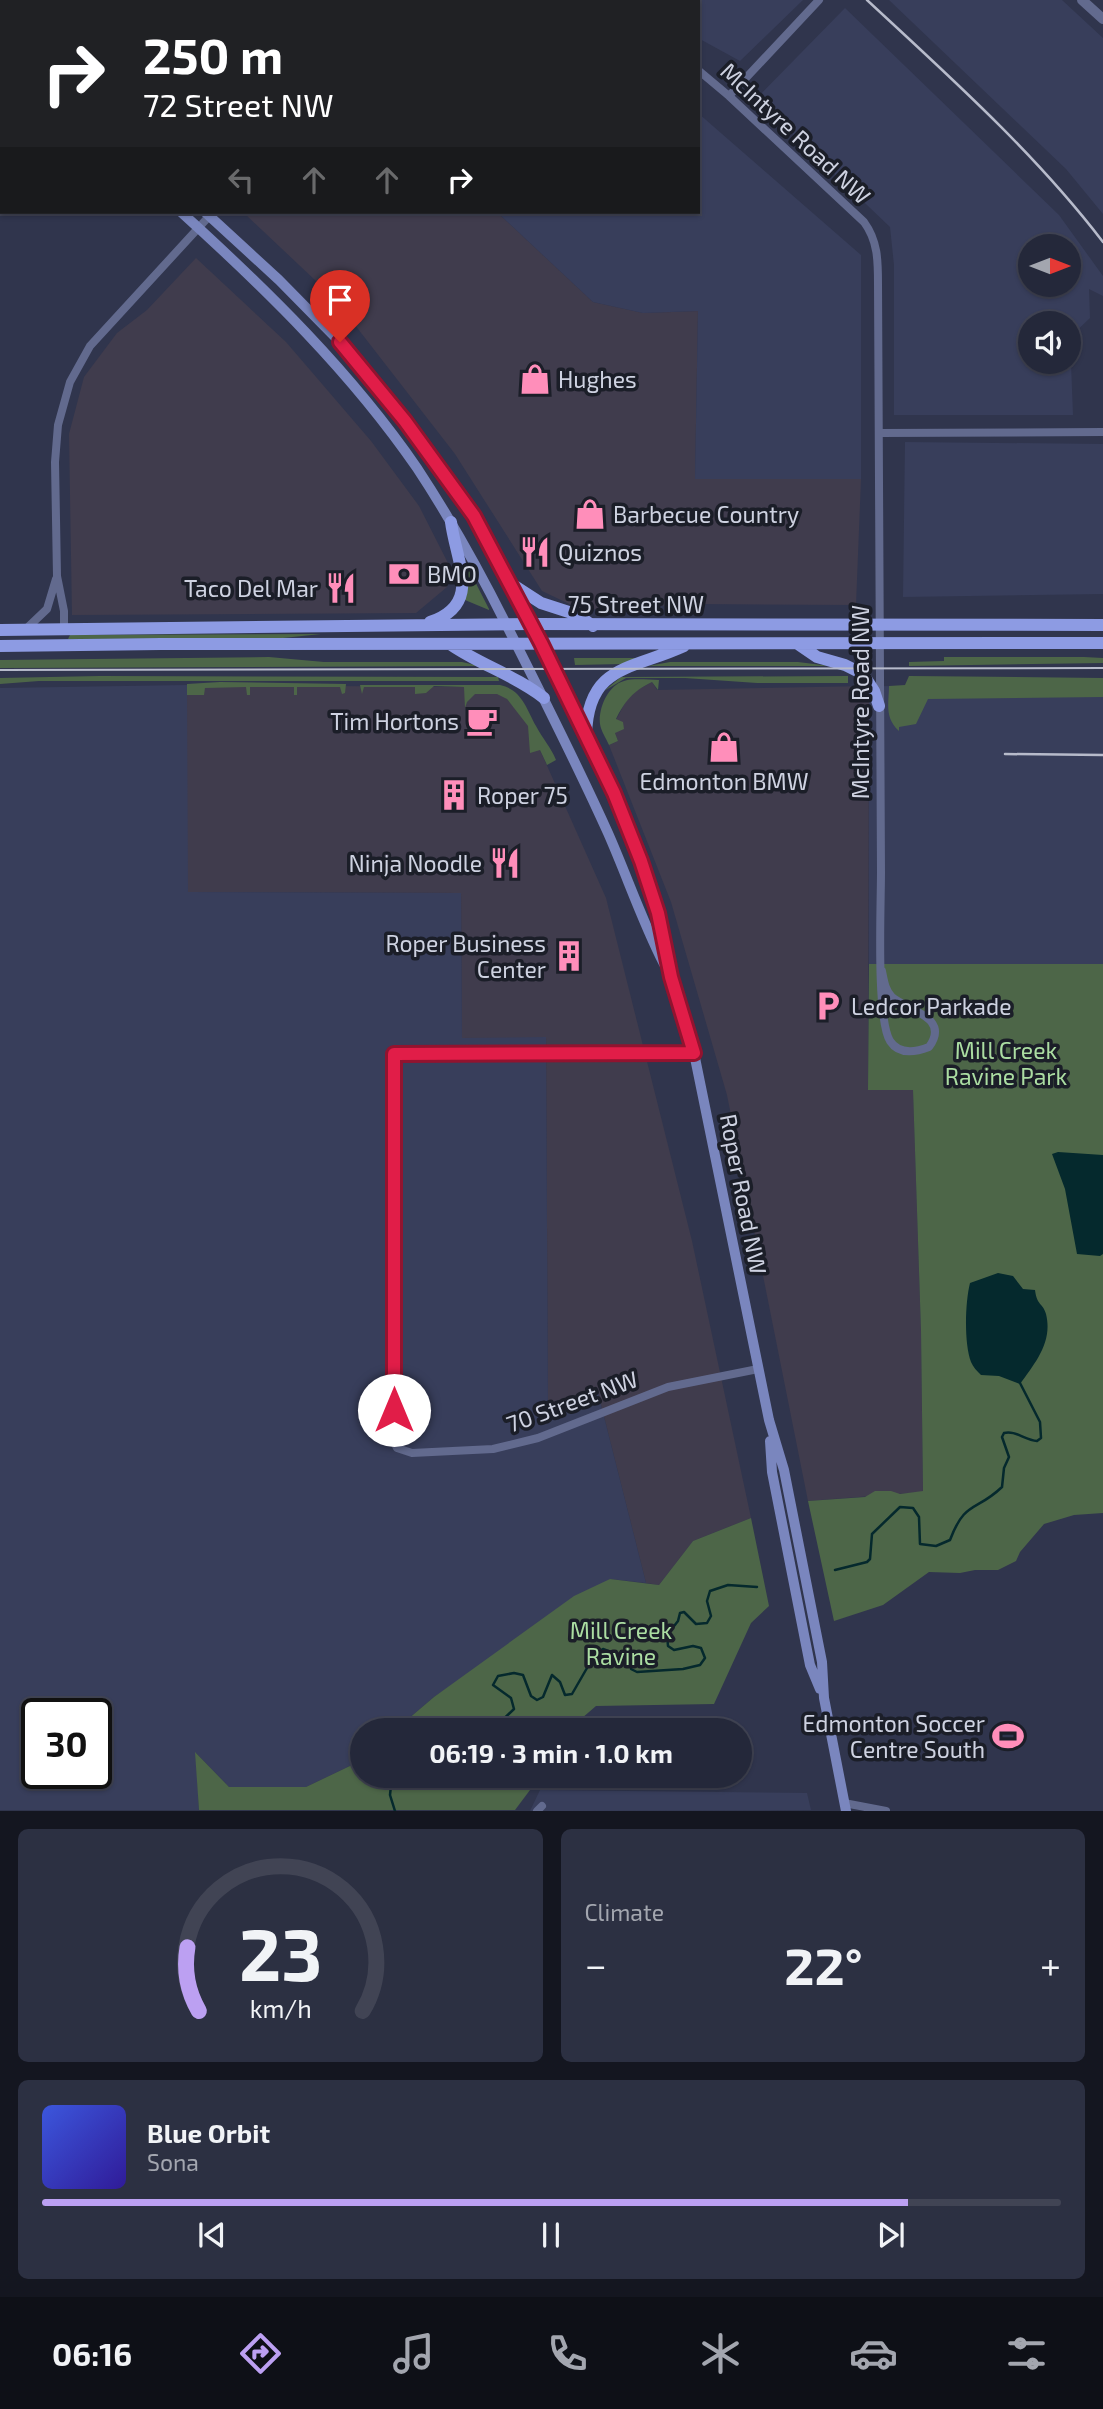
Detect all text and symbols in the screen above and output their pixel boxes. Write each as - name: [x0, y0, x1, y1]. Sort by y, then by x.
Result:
- text: 250 m: [143, 25, 283, 84]
- icon: right: [28, 28, 119, 119]
- street label: McIntyre Road NW: [715, 57, 877, 210]
- text: 72 Street NW: [143, 85, 333, 123]
- icon: left: [222, 161, 260, 199]
- icon: ahead: [295, 161, 333, 199]
- icon: ahead: [368, 161, 406, 199]
- icon: right: [441, 161, 479, 199]
- north arrow: [1018, 234, 1082, 298]
- map controls: [1018, 234, 1081, 374]
- pin: [310, 270, 370, 342]
- icon: arrive: [321, 281, 359, 319]
- button: sound: [1018, 311, 1081, 374]
- shop icon: Hughes: [518, 362, 552, 396]
- place label: Hughes: [558, 365, 637, 393]
- shop icon: Barbecue Country: [573, 497, 607, 531]
- place label: Barbecue Country: [613, 500, 799, 528]
- restaurant icon: Quiznos: [518, 535, 552, 569]
- place label: Quiznos: [558, 538, 642, 566]
- bank icon: BMO: [387, 557, 421, 591]
- place label: BMO: [427, 560, 477, 588]
- restaurant icon: Taco Del Mar: [324, 571, 358, 605]
- place label: Taco Del Mar: [184, 574, 318, 602]
- street label: 75 Street NW: [568, 590, 704, 618]
- street label: McIntyre Road NW: [846, 605, 874, 799]
- cafe icon: Tim Hortons: [465, 704, 499, 738]
- place label: Tim Hortons: [330, 707, 459, 735]
- shop icon: Edmonton BMW: [707, 730, 741, 764]
- place label: Edmonton BMW: [639, 767, 809, 795]
- building icon: Roper 75: [437, 778, 471, 812]
- place label: Roper 75: [477, 781, 568, 809]
- restaurant icon: Ninja Noodle: [488, 846, 522, 880]
- place label: Ninja Noodle: [349, 849, 482, 877]
- place label: Roper Business Center: [385, 929, 546, 983]
- building icon: Roper Business Center: [552, 939, 586, 973]
- parking icon: Ledcor Parkade: [811, 989, 845, 1023]
- place label: Ledcor Parkade: [851, 992, 1012, 1020]
- park label: Mill Creek Ravine Park: [945, 1036, 1068, 1090]
- street label: Roper Road NW: [715, 1111, 773, 1277]
- street label: 70 Street NW: [502, 1364, 642, 1438]
- position arrow: [357, 1373, 431, 1447]
- park label: Mill Creek Ravine: [570, 1616, 673, 1670]
- speed limit sign: 30: [21, 1698, 112, 1789]
- place label: Edmonton Soccer Centre South: [802, 1709, 985, 1763]
- sports icon: Edmonton Soccer Centre South: [991, 1719, 1025, 1753]
- text: 06:19 · 3 min · 1.0 km: [429, 1737, 673, 1768]
- text: Climate: [585, 1898, 664, 1926]
- text: 23: [238, 1909, 322, 1997]
- text: 22°: [784, 1933, 863, 1995]
- text: −: [585, 1941, 607, 1987]
- text: +: [1040, 1941, 1061, 1987]
- text: km/h: [249, 1993, 311, 2023]
- text: Blue Orbit: [147, 2117, 270, 2148]
- text: Sona: [147, 2148, 199, 2176]
- icon: previous: [193, 2216, 231, 2254]
- icon: pause: [532, 2216, 570, 2254]
- icon: next: [872, 2216, 910, 2254]
- icon: directions: [236, 2329, 285, 2378]
- icon: music: [389, 2329, 438, 2378]
- icon: phone: [543, 2329, 592, 2378]
- icon: climate: [696, 2329, 745, 2378]
- icon: car: [849, 2329, 898, 2378]
- icon: filters: [1002, 2329, 1051, 2378]
- text: 06:16: [52, 2334, 132, 2372]

